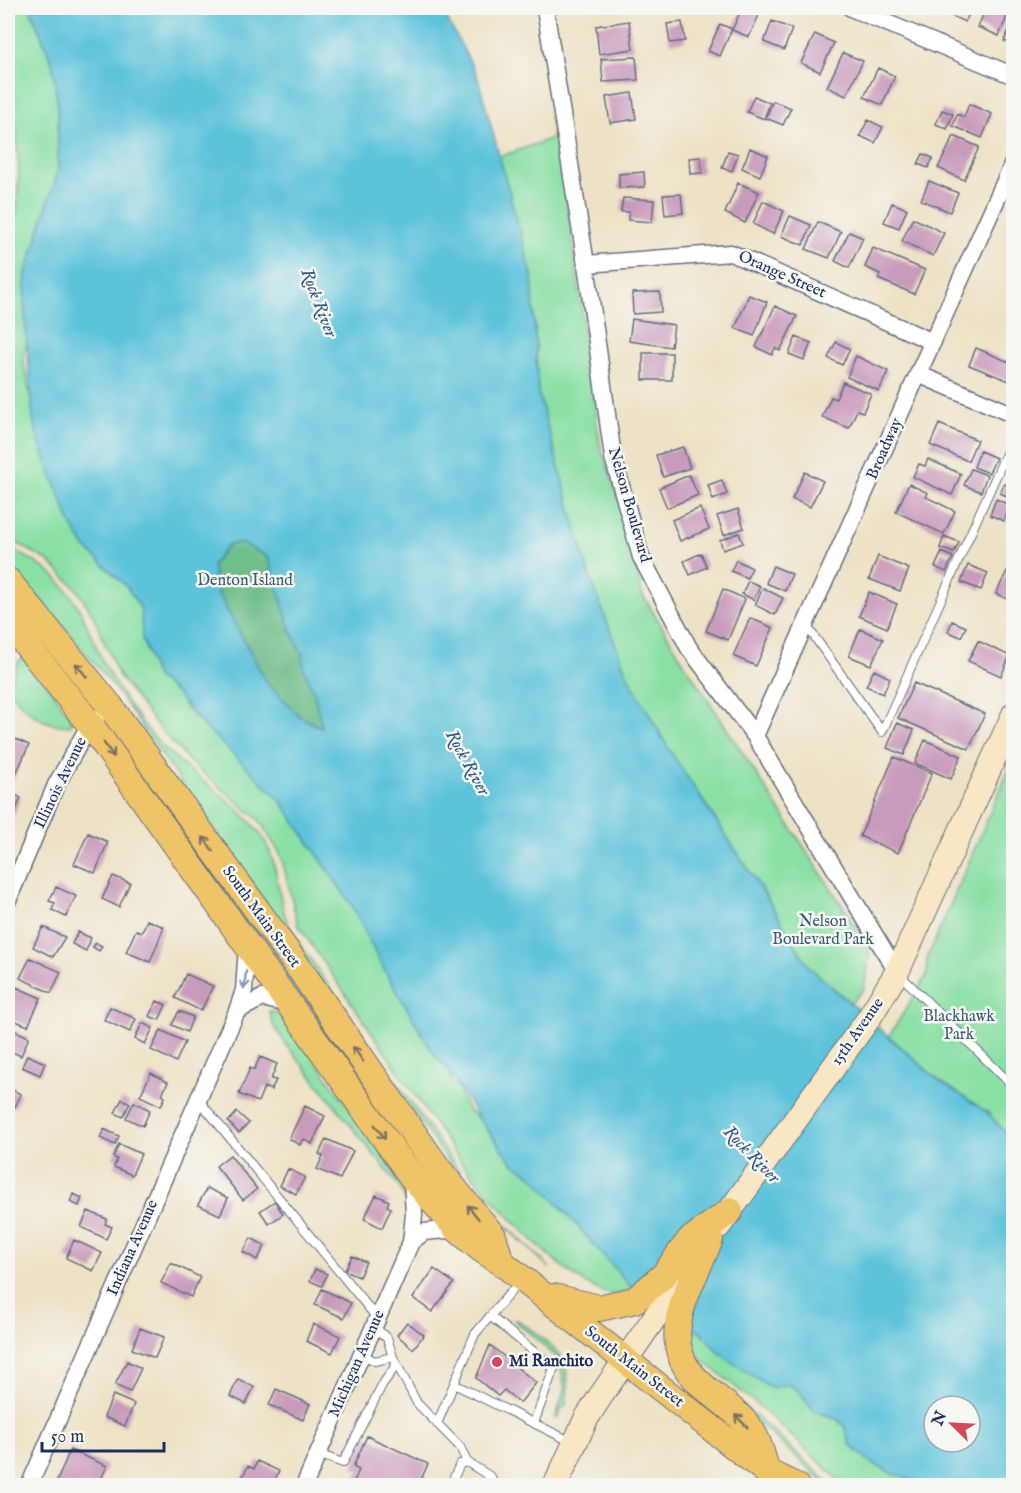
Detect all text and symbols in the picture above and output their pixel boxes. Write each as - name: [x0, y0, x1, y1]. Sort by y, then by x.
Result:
- street label: Orange Street: [735, 247, 829, 303]
- water label: Rock River: [294, 265, 342, 342]
- street label: Broadway: [863, 415, 908, 483]
- street label: Nelson Boulevard: [603, 445, 655, 565]
- park label: Denton Island: [197, 571, 293, 591]
- one-way arrow: [75, 662, 88, 678]
- water label: Rock River: [439, 726, 495, 801]
- street label: Illinois Avenue: [30, 734, 92, 832]
- one-way arrow: [103, 742, 116, 758]
- one-way arrow: [202, 837, 214, 853]
- street label: South Main Street: [217, 862, 305, 972]
- park label: Nelson Boulevard Park: [772, 912, 874, 950]
- one-way arrow: [239, 969, 250, 989]
- street label: 15th Avenue: [827, 994, 889, 1070]
- park label: Blackhawk Park: [923, 1007, 995, 1045]
- one-way arrow: [352, 1047, 364, 1063]
- water label: Rock River: [718, 1121, 785, 1190]
- one-way arrow: [374, 1124, 386, 1140]
- street label: Indiana Avenue: [103, 1197, 163, 1299]
- one-way arrow: [467, 1204, 480, 1220]
- street label: Michigan Avenue: [324, 1307, 390, 1421]
- street label: South Main Street: [580, 1322, 688, 1412]
- place label: Mi Ranchito: [509, 1352, 593, 1372]
- marker: Mi Ranchito: [490, 1355, 504, 1369]
- north arrow: [922, 1394, 982, 1454]
- text: N: [928, 1408, 952, 1430]
- one-way arrow: [734, 1414, 749, 1428]
- scale bar: [42, 1415, 164, 1453]
- text: 50 m: [51, 1426, 84, 1449]

